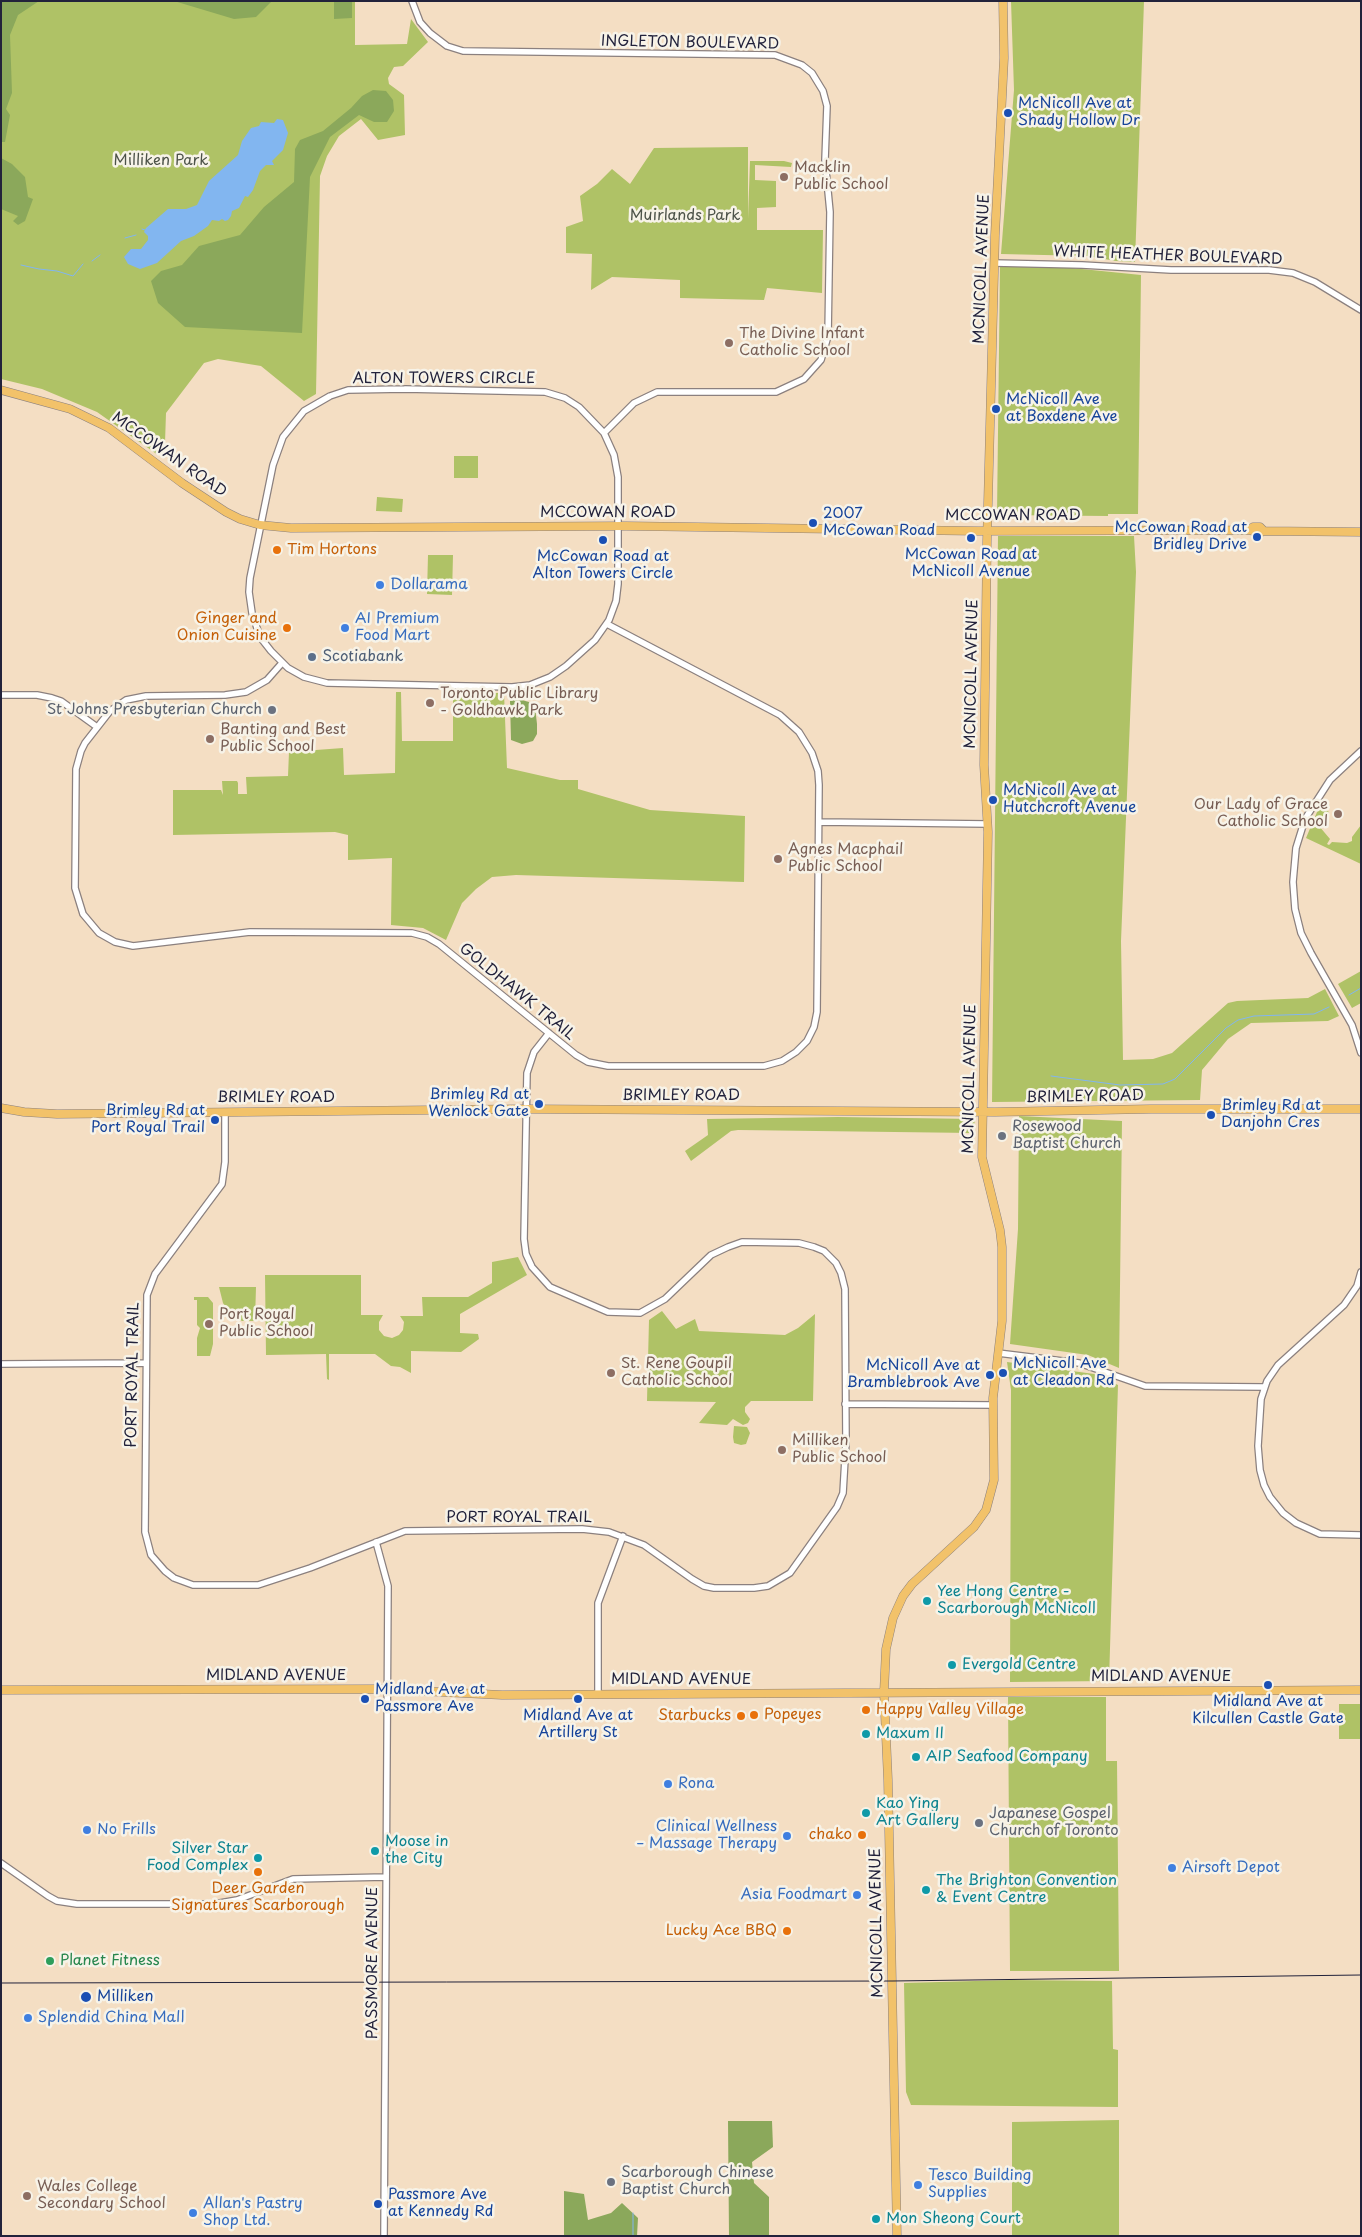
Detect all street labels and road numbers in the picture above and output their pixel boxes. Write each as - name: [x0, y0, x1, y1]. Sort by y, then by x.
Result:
- street label: INGLETON BOULEVARD: [601, 32, 779, 54]
- street label: MCNICOLL AVENUE: [970, 194, 994, 344]
- street label: WHITE HEATHER BOULEVARD: [1053, 243, 1283, 269]
- street label: ALTON TOWERS CIRCLE: [352, 370, 536, 388]
- street label: MCCOWAN ROAD: [108, 409, 230, 501]
- street label: MCCOWAN ROAD: [540, 504, 676, 522]
- street label: MCCOWAN ROAD: [945, 507, 1081, 525]
- street label: MCNICOLL AVENUE: [962, 599, 982, 749]
- street label: GOLDHAWK TRAIL: [456, 940, 578, 1044]
- street label: MCNICOLL AVENUE: [960, 1004, 980, 1154]
- street label: BRIMLEY ROAD: [622, 1087, 740, 1105]
- street label: BRIMLEY ROAD: [1026, 1087, 1144, 1107]
- street label: BRIMLEY ROAD: [217, 1089, 335, 1107]
- street label: PORT ROYAL TRAIL: [123, 1302, 143, 1448]
- street label: PORT ROYAL TRAIL: [446, 1509, 592, 1527]
- street label: MIDLAND AVENUE: [206, 1667, 346, 1685]
- street label: MIDLAND AVENUE: [1091, 1668, 1231, 1686]
- street label: MIDLAND AVENUE: [611, 1671, 751, 1689]
- street label: MCNICOLL AVENUE: [867, 1848, 887, 1998]
- street label: PASSMORE AVENUE: [364, 1887, 382, 2039]

